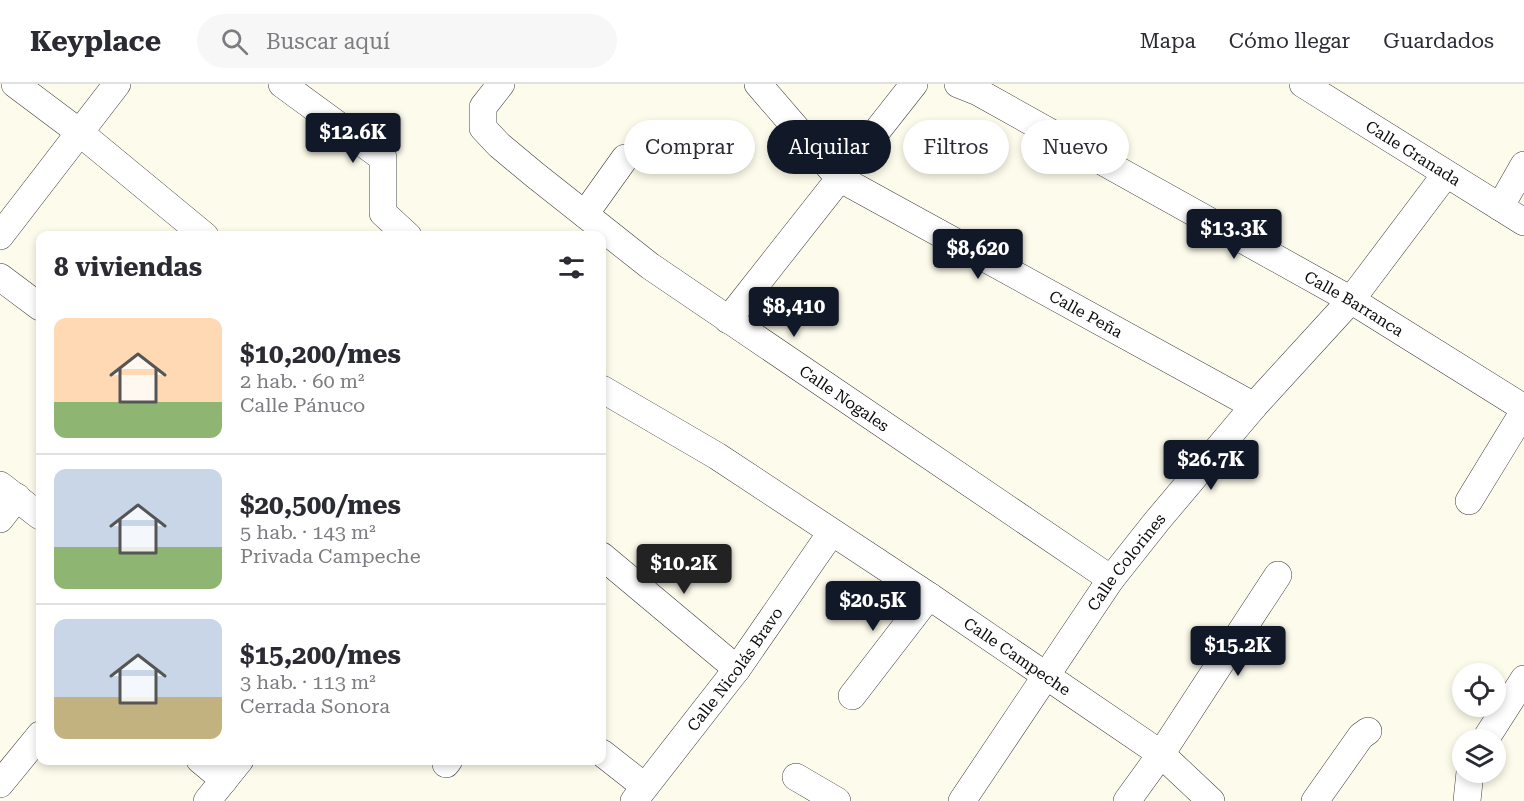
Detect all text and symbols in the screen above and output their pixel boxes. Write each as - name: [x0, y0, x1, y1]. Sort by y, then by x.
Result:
- search box: [197, 14, 617, 68]
- text: Keyplace: [30, 25, 161, 58]
- icon: search: [218, 25, 251, 58]
- text: Buscar aquí: [266, 29, 390, 54]
- text: Mapa: [1140, 29, 1196, 53]
- text: Cómo llegar: [1229, 29, 1350, 53]
- text: Guardados: [1383, 29, 1494, 53]
- pin: $12.6K: [304, 113, 402, 164]
- street label: Calle Granada: [1362, 116, 1465, 190]
- text: $12.6K: [320, 120, 386, 144]
- chip: Comprar: [624, 120, 755, 174]
- chip: Alquilar: [767, 120, 891, 174]
- chip: Filtros: [903, 120, 1009, 174]
- chip: Nuevo: [1021, 120, 1129, 174]
- pin: $13.3K: [1185, 209, 1283, 260]
- text: $13.3K: [1201, 216, 1267, 240]
- pin: $8,620: [929, 229, 1027, 280]
- text: $8,620: [947, 236, 1009, 260]
- icon: filters: [555, 251, 588, 284]
- text: 8 viviendas: [54, 252, 202, 282]
- street label: Calle Barranca: [1301, 267, 1407, 340]
- street label: Calle Peña: [1046, 286, 1126, 342]
- pin: $8,410: [745, 287, 843, 338]
- text: $8,410: [763, 294, 825, 318]
- text: $10,200/mes: [240, 339, 401, 369]
- icon: home: [102, 342, 174, 414]
- street label: Calle Nogales: [796, 361, 893, 435]
- text: 2 hab. · 60 m²: [240, 369, 364, 393]
- text: Calle Pánuco: [240, 393, 365, 417]
- pin: $26.7K: [1162, 440, 1260, 491]
- text: $26.7K: [1178, 447, 1244, 471]
- text: $20,500/mes: [240, 490, 401, 520]
- icon: home: [102, 493, 174, 565]
- street label: Calle Colorines: [1083, 509, 1169, 614]
- text: 5 hab. · 143 m²: [240, 520, 376, 544]
- text: Privada Campeche: [240, 544, 421, 568]
- pin: $10.2K: [635, 544, 733, 595]
- text: $10.2K: [651, 551, 717, 575]
- pin: $20.5K: [824, 581, 922, 632]
- text: $20.5K: [840, 588, 906, 612]
- street label: Calle Nicolás Bravo: [683, 603, 787, 735]
- street label: Calle Campeche: [960, 613, 1075, 699]
- pin: $15.2K: [1189, 626, 1287, 677]
- text: $15.2K: [1205, 633, 1271, 657]
- text: $15,200/mes: [240, 640, 401, 670]
- icon: home: [102, 643, 174, 715]
- map controls: [1452, 663, 1506, 783]
- button: locate: [1452, 663, 1506, 717]
- text: 3 hab. · 113 m²: [240, 670, 376, 694]
- text: Cerrada Sonora: [240, 694, 390, 718]
- button: layers: [1452, 729, 1506, 783]

